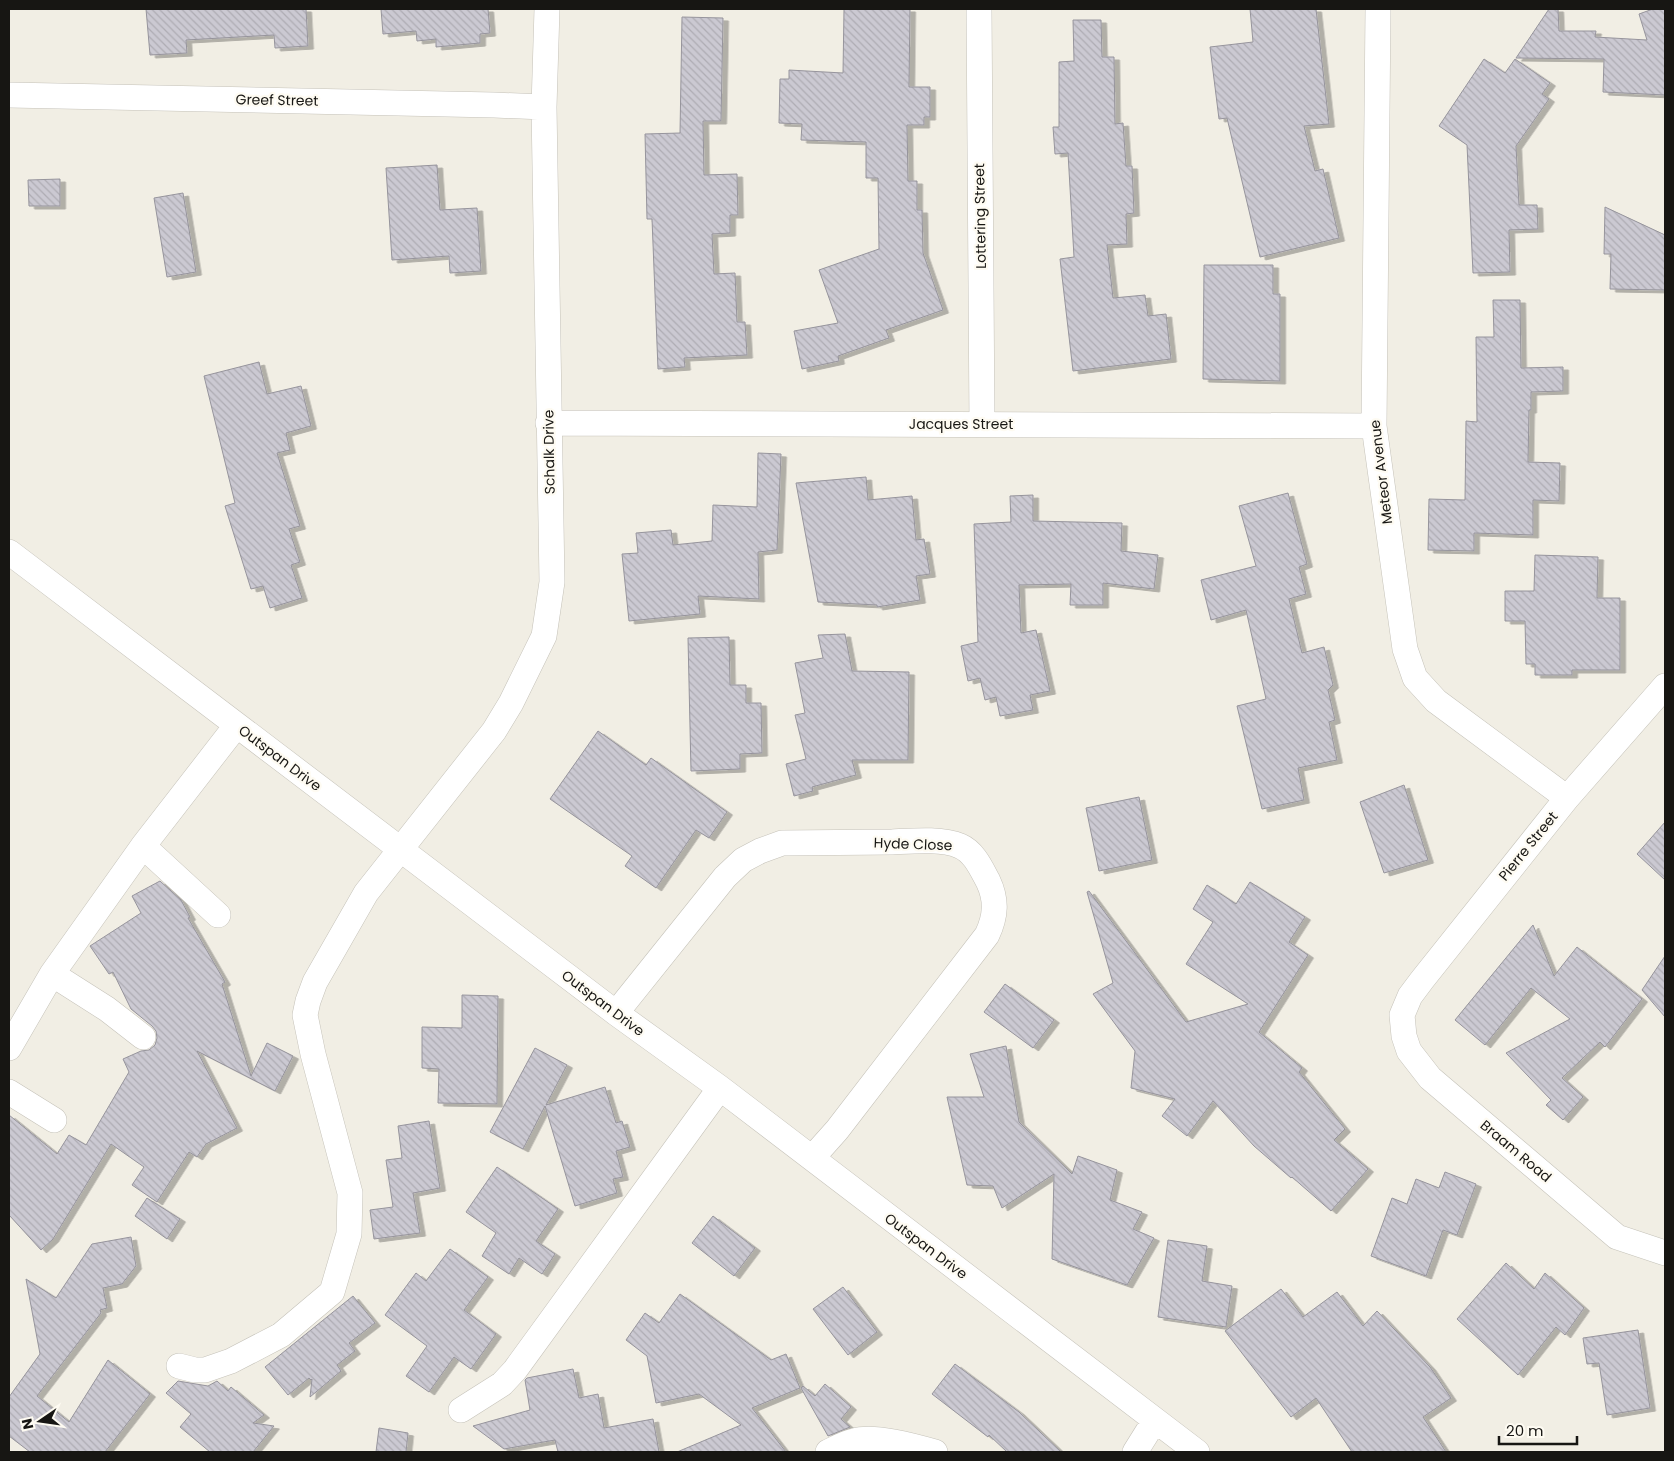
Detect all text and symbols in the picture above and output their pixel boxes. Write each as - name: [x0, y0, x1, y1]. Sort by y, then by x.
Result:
- street label: Greef Street: [235, 89, 319, 111]
- street label: Lottering Street: [969, 163, 991, 269]
- street label: Schalk Drive: [538, 409, 560, 494]
- street label: Jacques Street: [909, 414, 1013, 434]
- street label: Meteor Avenue: [1365, 418, 1397, 525]
- street label: Outspan Drive: [234, 720, 326, 796]
- street label: Pierre Street: [1494, 807, 1562, 885]
- street label: Hyde Close: [873, 833, 953, 855]
- street label: Outspan Drive: [557, 965, 649, 1041]
- street label: Braam Road: [1476, 1115, 1556, 1187]
- street label: Outspan Drive: [880, 1208, 972, 1284]
- north arrow: [15, 1396, 65, 1446]
- scale bar: [1499, 1414, 1576, 1446]
- text: N: [16, 1417, 38, 1431]
- text: 20 m: [1506, 1420, 1544, 1441]

